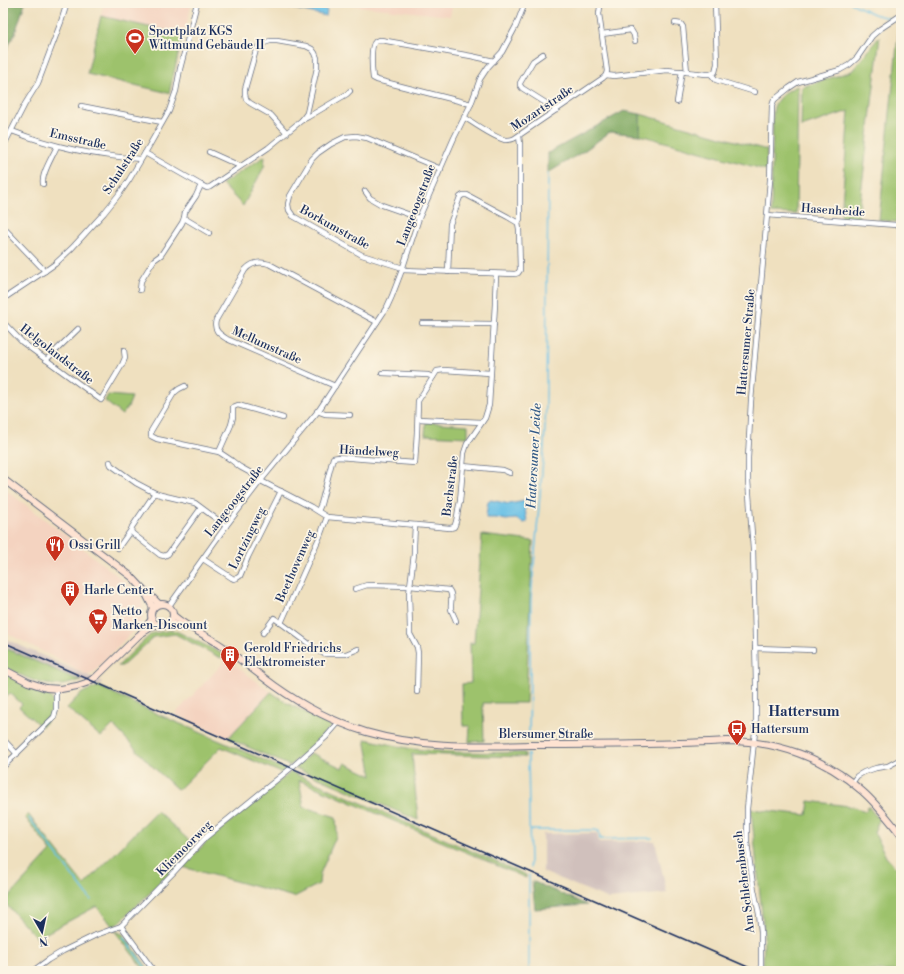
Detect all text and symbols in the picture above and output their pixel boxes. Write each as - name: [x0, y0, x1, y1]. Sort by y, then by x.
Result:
- place label: Sportplatz KGS Wittmund Gebäude II: [148, 24, 265, 53]
- sports icon: Sportplatz KGS Wittmund Gebäude II: [124, 27, 146, 55]
- street label: Mozartstraße: [508, 82, 577, 135]
- street label: Emsstraße: [48, 126, 108, 153]
- street label: Schulstraße: [100, 135, 147, 197]
- street label: Langeoogstraße: [394, 162, 439, 248]
- street label: Hasenheide: [800, 201, 866, 220]
- street label: Borkumstraße: [296, 202, 372, 253]
- street label: Hattersumer Straße: [734, 288, 759, 396]
- street label: Helgolandstraße: [17, 321, 97, 388]
- street label: Mellumstraße: [230, 323, 304, 368]
- water label: Hattersumer Leide: [523, 403, 545, 510]
- street label: Händelweg: [339, 442, 400, 461]
- street label: Bachstraße: [439, 455, 462, 518]
- street label: Langeoogstraße: [202, 463, 267, 540]
- street label: Lortzingweg: [226, 504, 269, 572]
- street label: Beethovenweg: [272, 527, 319, 606]
- restaurant icon: Ossi Grill: [44, 534, 66, 562]
- place label: Ossi Grill: [69, 538, 121, 553]
- building icon: Harle Center: [59, 579, 81, 607]
- place label: Harle Center: [84, 583, 154, 598]
- place label: Netto Marken-Discount: [112, 604, 208, 633]
- supermarket icon: Netto Marken-Discount: [87, 607, 109, 635]
- place label: Gerold Friedrichs Elektromeister: [244, 641, 341, 670]
- building icon: Gerold Friedrichs Elektromeister: [219, 644, 241, 672]
- district label: Hattersum: [769, 703, 840, 721]
- bus stop icon: Hattersum: [726, 718, 748, 746]
- place label: Hattersum: [751, 722, 809, 737]
- street label: Blersumer Straße: [498, 727, 593, 742]
- street label: Kliemoorweg: [153, 817, 216, 879]
- street label: Am Schlehenbusch: [731, 830, 758, 935]
- north arrow: [22, 912, 62, 952]
- text: N: [38, 933, 49, 949]

